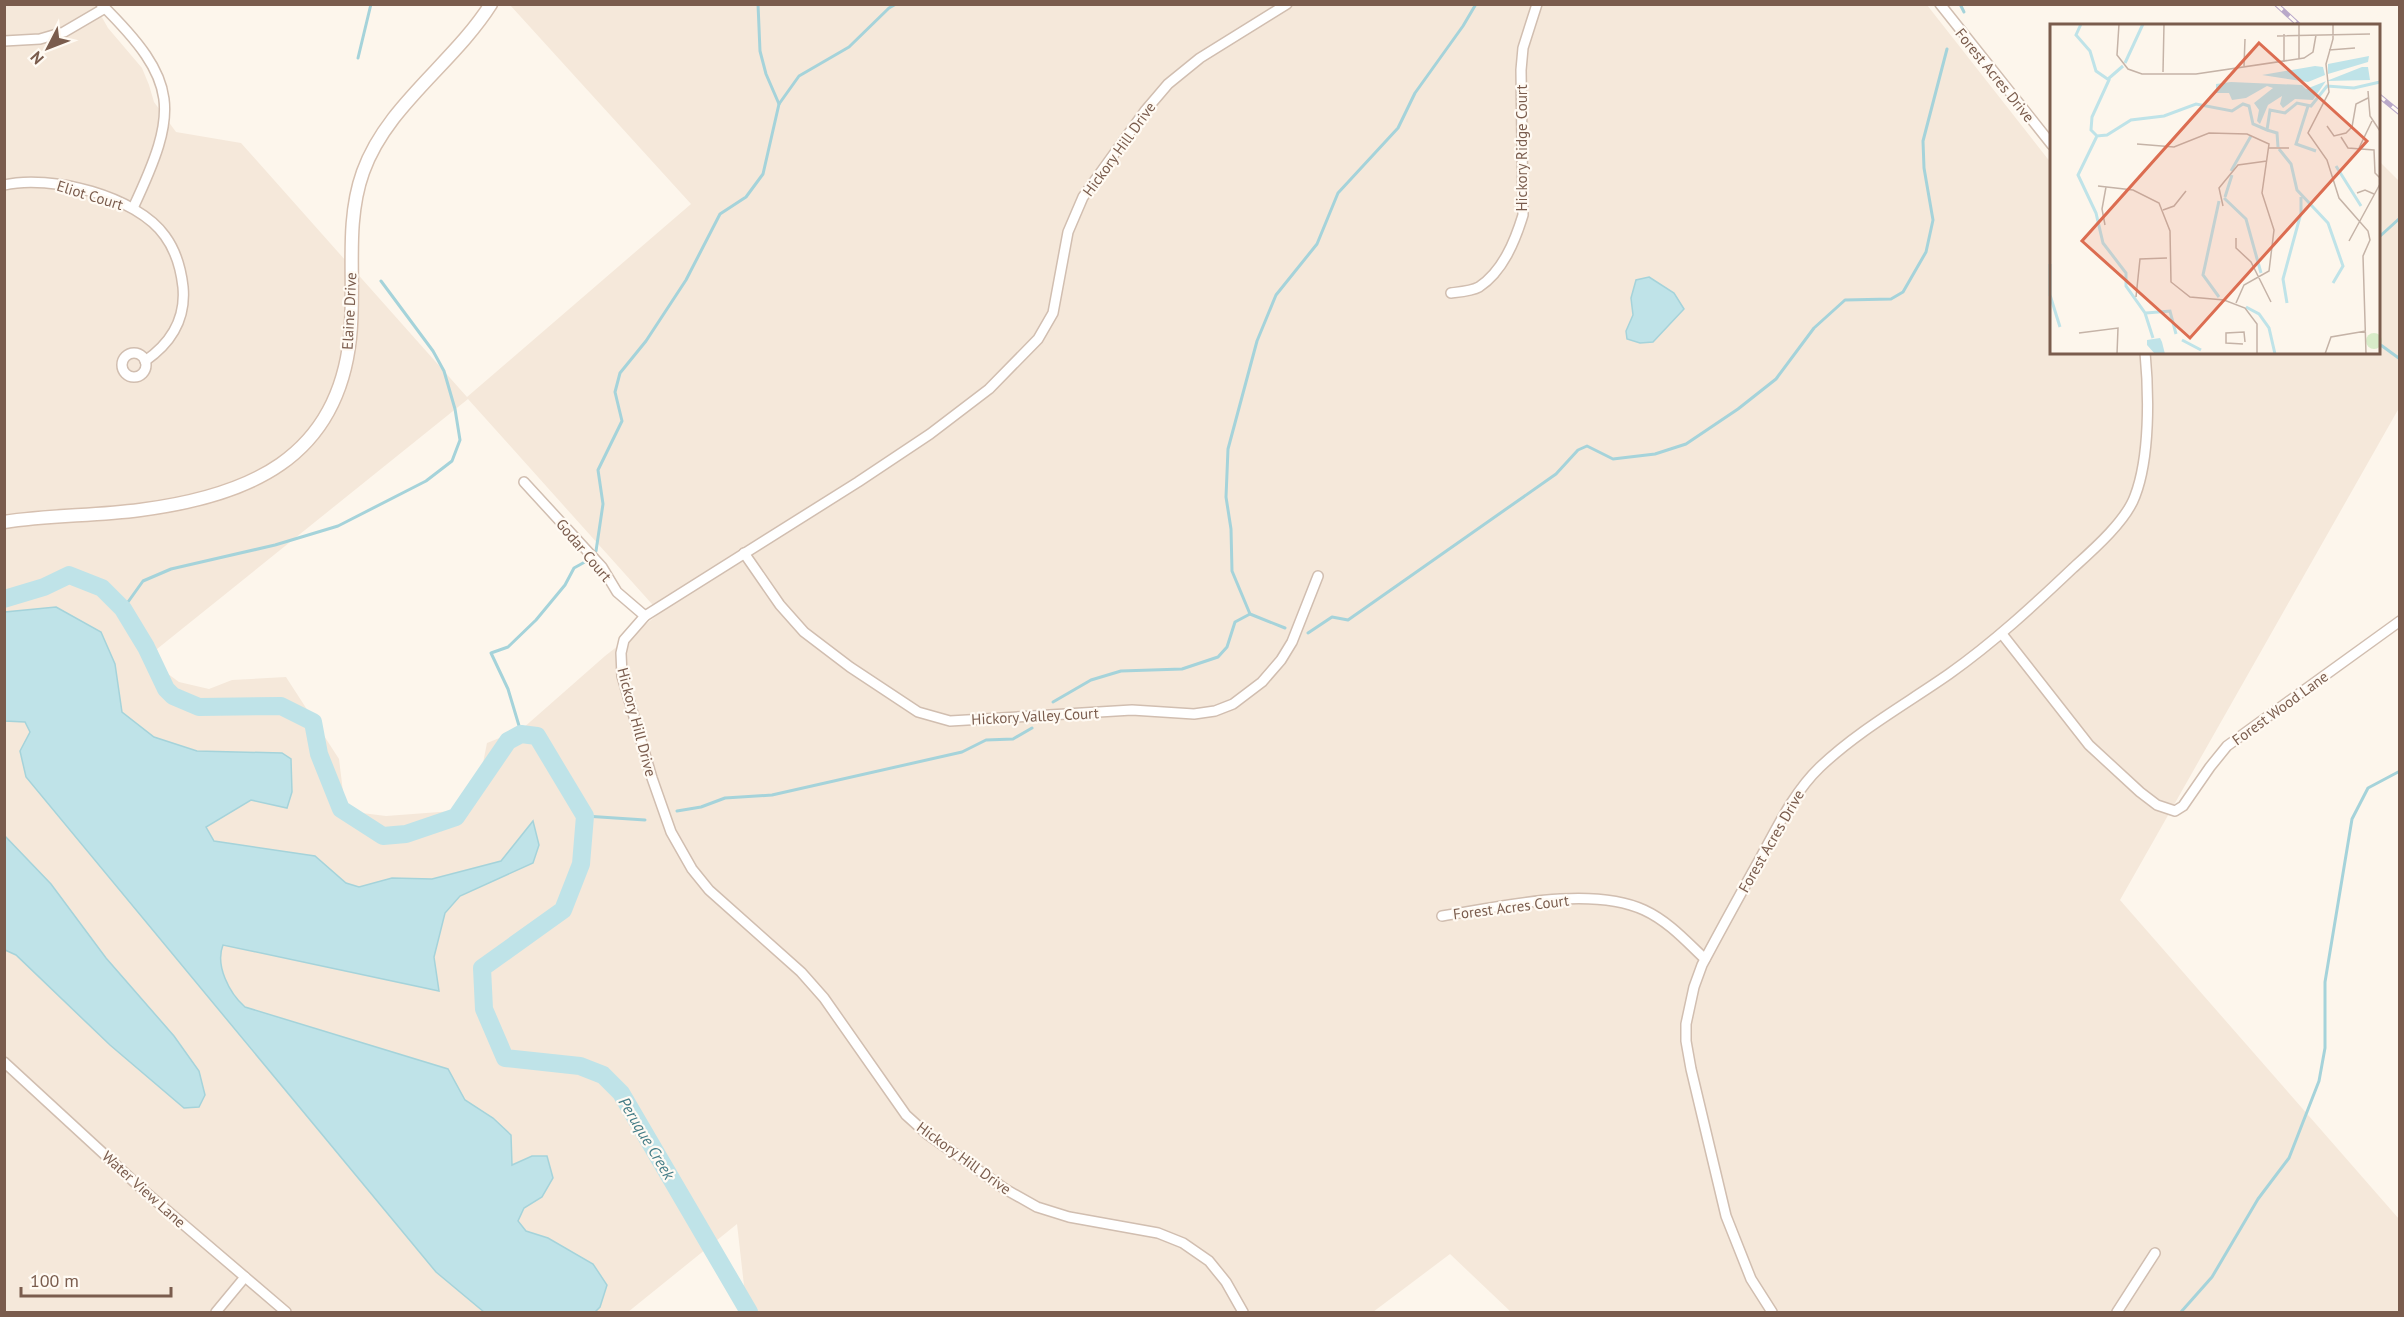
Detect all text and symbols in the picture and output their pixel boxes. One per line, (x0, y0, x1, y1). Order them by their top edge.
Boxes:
north arrow (18, 18, 78, 78)
street label: Forest Acres Drive (1951, 24, 2039, 126)
inset map (2050, 24, 2380, 354)
text: N (26, 47, 48, 69)
street label: Hickory Ridge Court (1512, 85, 1531, 211)
street label: Hickory Hill Drive (1078, 98, 1160, 200)
street label: Eliot Court (55, 176, 125, 214)
street label: Elaine Drive (337, 272, 361, 350)
street label: Godar Court (552, 515, 616, 585)
street label: Hickory Hill Drive (613, 665, 661, 779)
street label: Forest Wood Lane (2228, 667, 2332, 749)
street label: Hickory Valley Court (971, 703, 1099, 729)
street label: Forest Acres Drive (1734, 786, 1808, 896)
street label: Forest Acres Court (1452, 890, 1570, 924)
water label: Peruque Creek (615, 1093, 680, 1184)
street label: Hickory Hill Drive (913, 1117, 1015, 1199)
street label: Water View Lane (98, 1147, 190, 1231)
scale bar (21, 1260, 171, 1298)
text: 100 m (30, 1269, 79, 1292)

